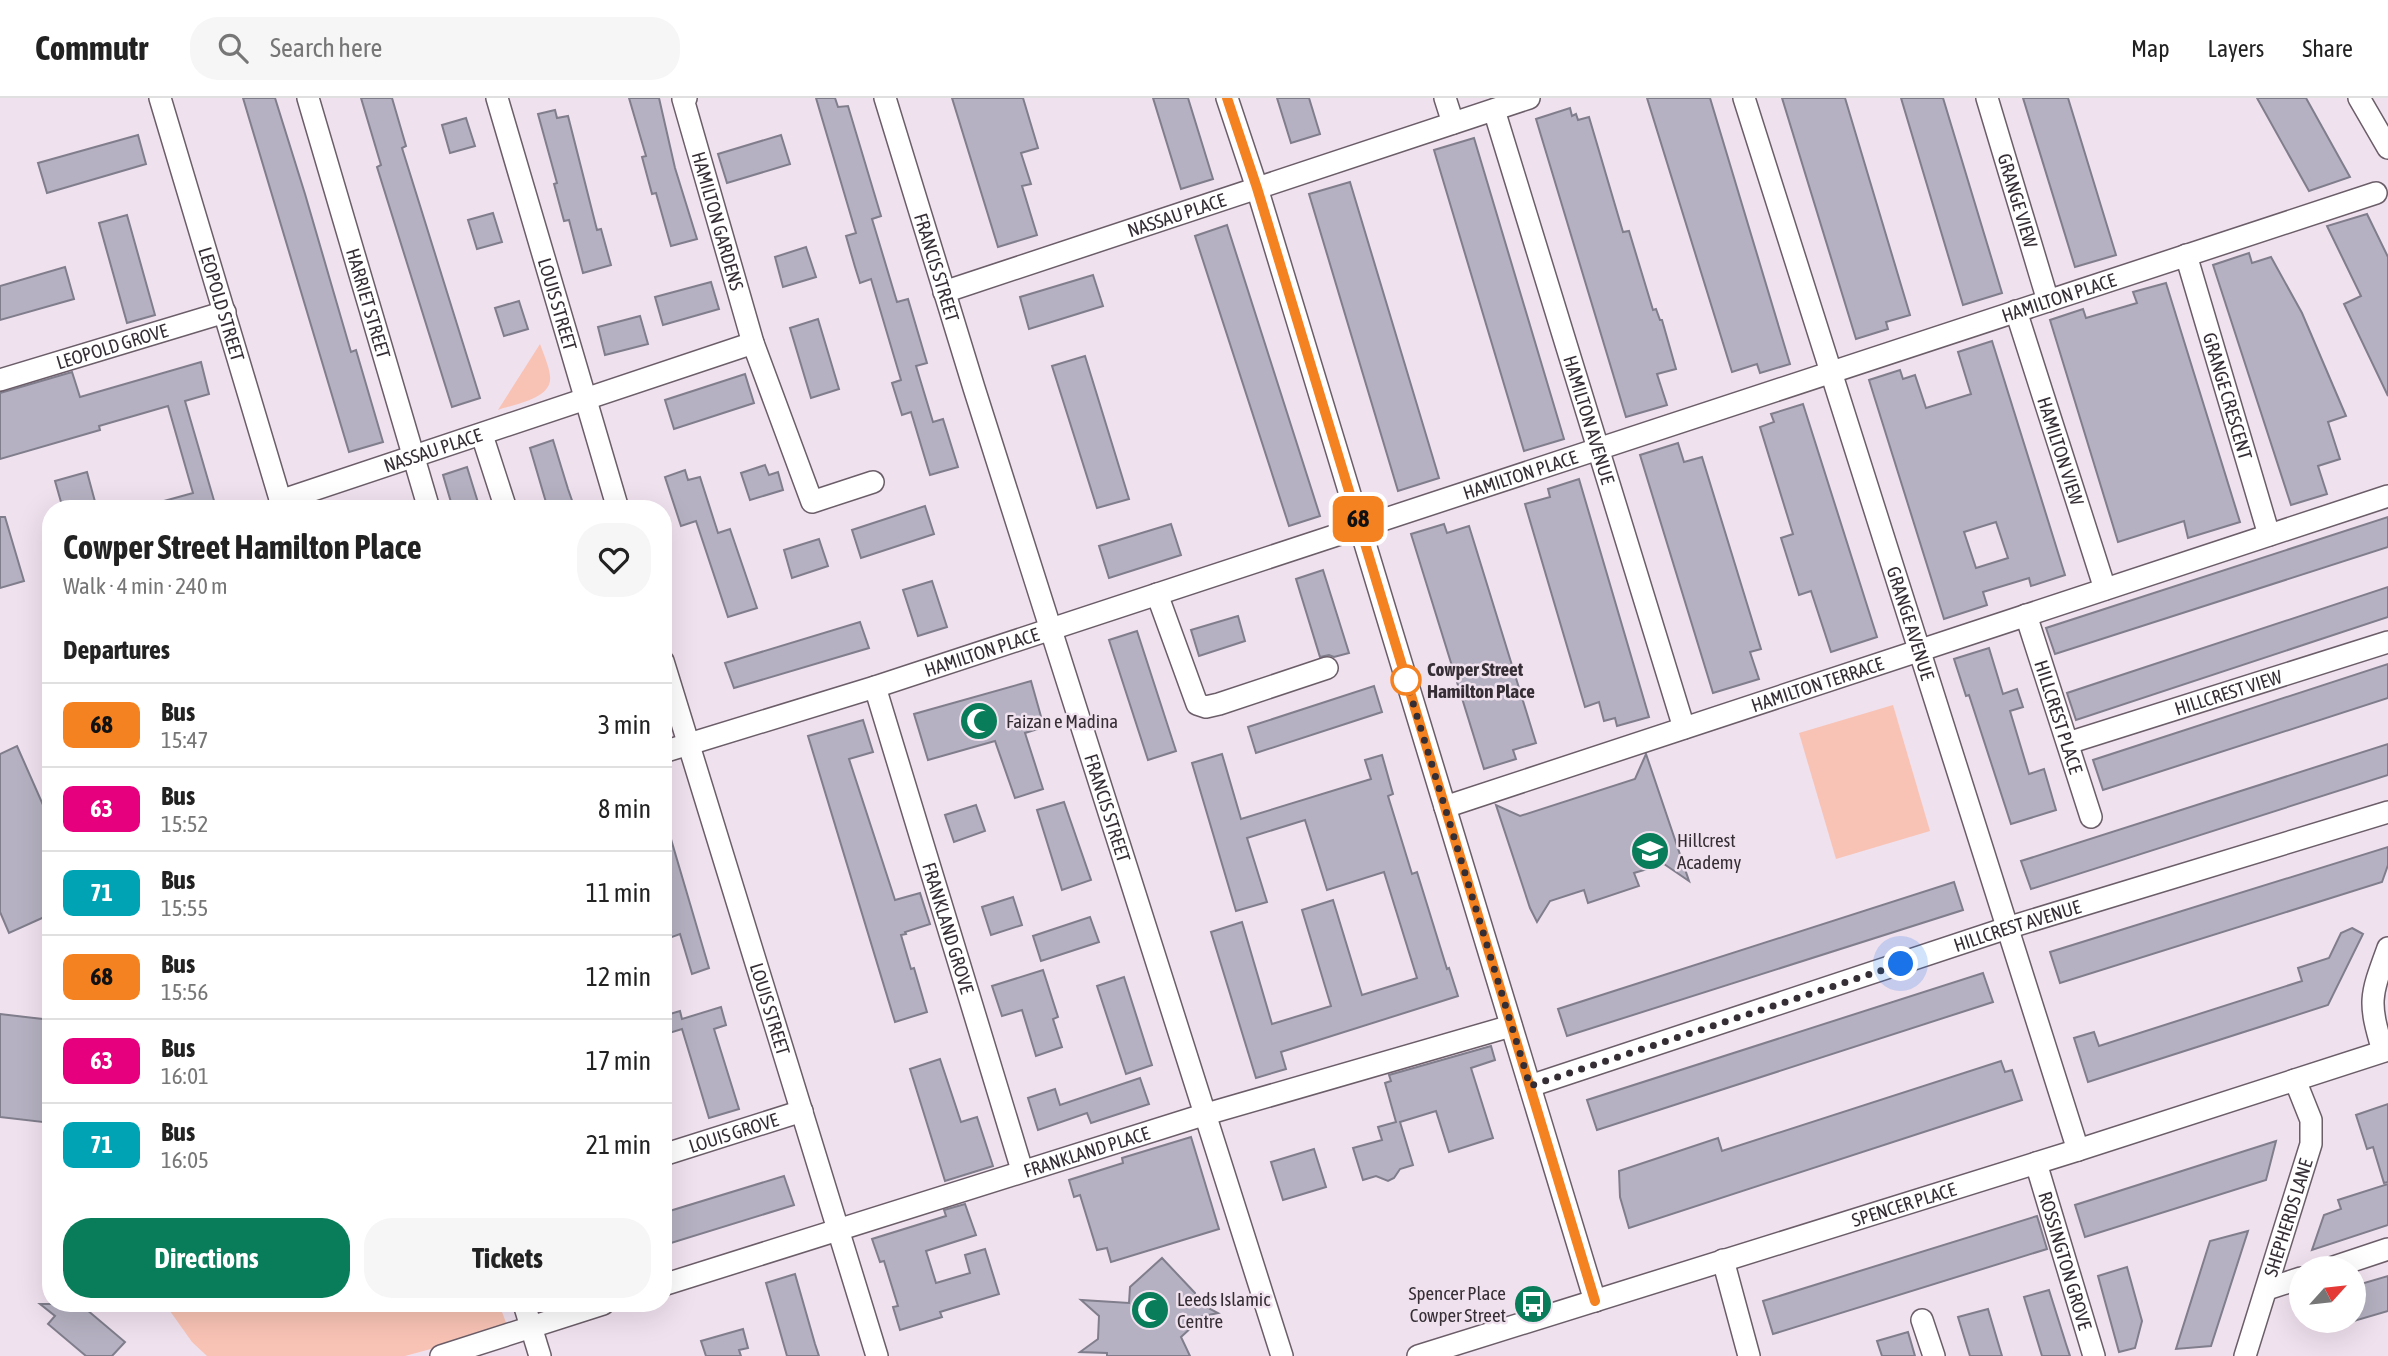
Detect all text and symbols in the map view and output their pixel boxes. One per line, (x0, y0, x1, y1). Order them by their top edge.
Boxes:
search box (190, 17, 680, 80)
text: Commutr (35, 29, 148, 67)
icon: search (214, 29, 252, 67)
text: Search here (270, 33, 382, 63)
text: Map (2131, 35, 2170, 62)
text: Layers (2208, 35, 2264, 62)
text: Share (2302, 35, 2353, 62)
street label: HAMILTON GARDENS (688, 149, 748, 293)
street label: GRANGE VIEW (1993, 151, 2042, 250)
street label: NASSAU PLACE (1125, 188, 1229, 241)
street label: FRANCIS STREET (910, 210, 964, 325)
street label: LEOPOLD STREET (194, 244, 249, 364)
street label: HARRIET STREET (342, 246, 395, 362)
street label: LOUIS STREET (534, 255, 582, 354)
street label: HAMILTON PLACE (1999, 268, 2119, 326)
street label: LEOPOLD GROVE (54, 319, 170, 373)
street label: GRANGE CRESCENT (2199, 330, 2257, 463)
street label: HAMILTON AVENUE (1559, 353, 1619, 487)
street label: HAMILTON VIEW (2033, 394, 2089, 508)
street label: NASSAU PLACE (381, 423, 485, 477)
street label: HAMILTON PLACE (1460, 446, 1580, 504)
line badge: 68 (1326, 496, 1390, 542)
text: 68 (1347, 505, 1369, 532)
button: heart (577, 523, 651, 597)
text: Cowper Street Hamilton Place (63, 528, 422, 566)
street label: GRANGE AVENUE (1882, 564, 1939, 683)
text: Walk · 4 min · 240 m (63, 573, 227, 599)
street label: HAMILTON PLACE (922, 623, 1042, 681)
text: Departures (63, 635, 170, 665)
street label: HAMILTON TERRACE (1748, 652, 1886, 716)
street label: HILLCREST PLACE (2030, 657, 2087, 776)
place label: Cowper Street Hamilton Place (1427, 658, 1535, 702)
marker: Cowper Street Hamilton Place (1391, 665, 1421, 695)
street label: HILLCREST VIEW (2172, 665, 2285, 720)
text: Bus (161, 697, 195, 727)
mosque icon: Faizan e Madina (958, 700, 1000, 742)
text: 3 min (598, 710, 651, 740)
place label: Faizan e Madina (1006, 710, 1118, 732)
text: 68 (90, 711, 113, 738)
text: 15:47 (161, 727, 208, 753)
street label: FRANCIS STREET (1080, 751, 1135, 865)
text: Bus (161, 781, 195, 811)
text: 8 min (598, 794, 651, 824)
text: 63 (90, 795, 113, 822)
text: 15:52 (161, 811, 208, 837)
place label: Hillcrest Academy (1677, 829, 1741, 873)
school or university icon: Hillcrest Academy (1629, 830, 1671, 872)
street label: FRANKLAND GROVE (918, 860, 979, 996)
text: Bus (161, 865, 195, 895)
text: 11 min (586, 878, 651, 908)
text: 71 (90, 879, 113, 906)
text: 15:55 (161, 895, 208, 921)
street label: HILLCREST AVENUE (1951, 895, 2084, 956)
your location (1883, 946, 1918, 981)
text: Bus (161, 949, 195, 979)
street label: LOUIS STREET (746, 960, 795, 1058)
text: 12 min (586, 962, 651, 992)
text: 68 (90, 963, 113, 990)
text: 15:56 (161, 979, 208, 1005)
text: Bus (161, 1033, 195, 1063)
text: 17 min (586, 1046, 651, 1076)
text: 63 (90, 1047, 113, 1074)
text: 16:01 (161, 1063, 209, 1089)
street label: LOUIS GROVE (686, 1108, 781, 1157)
text: Bus (161, 1117, 195, 1147)
street label: FRANKLAND PLACE (1021, 1122, 1152, 1182)
text: 21 min (586, 1130, 651, 1160)
text: 71 (90, 1131, 113, 1158)
text: 16:05 (161, 1147, 209, 1173)
street label: SHEPHERDS LANE (2259, 1156, 2317, 1279)
street label: SPENCER PLACE (1849, 1178, 1959, 1231)
street label: ROSSINGTON GROVE (2034, 1189, 2096, 1332)
button: Directions (63, 1218, 350, 1298)
button: Tickets (364, 1218, 651, 1298)
north arrow (2289, 1256, 2366, 1334)
map controls (2289, 1256, 2366, 1333)
place label: Spencer Place Cowper Street (1408, 1282, 1506, 1326)
bus stop icon: Spencer Place Cowper Street (1512, 1283, 1554, 1325)
place label: Leeds Islamic Centre (1177, 1288, 1271, 1332)
mosque icon: Leeds Islamic Centre (1129, 1289, 1171, 1331)

